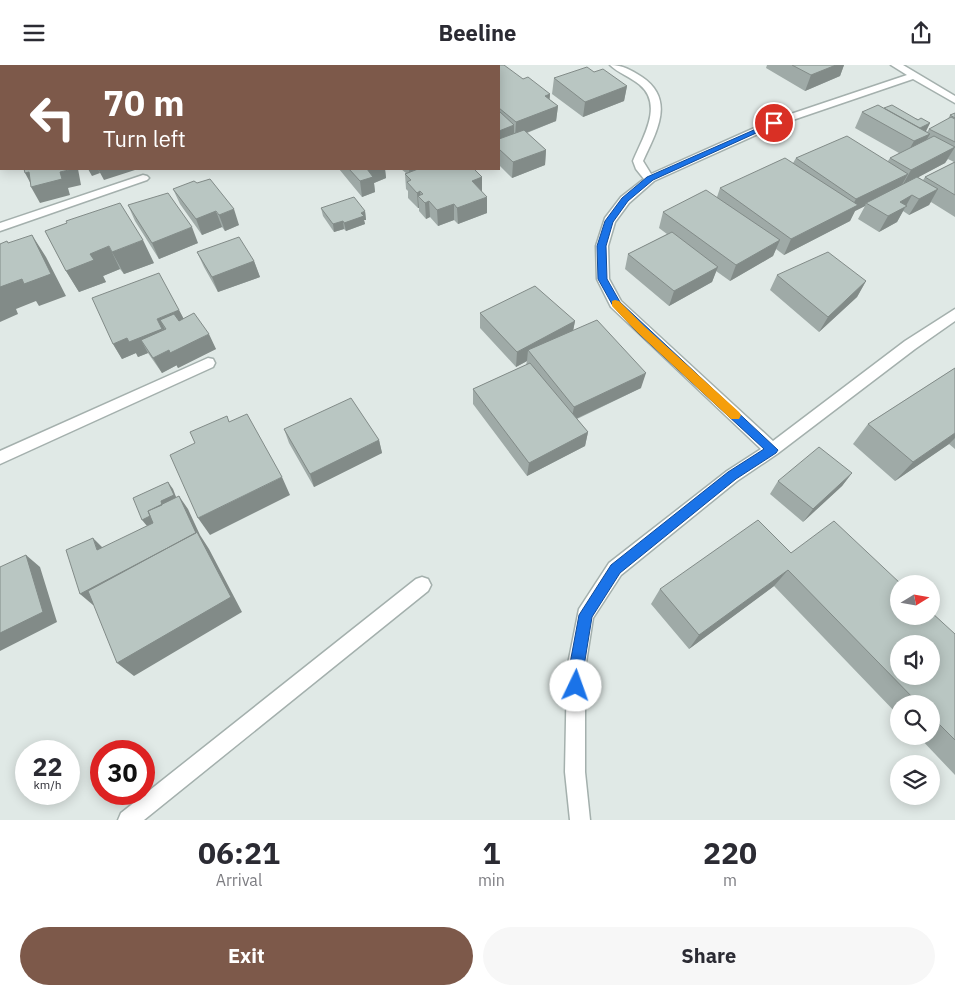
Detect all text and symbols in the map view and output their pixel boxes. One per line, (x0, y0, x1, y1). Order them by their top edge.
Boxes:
text: Beeline (439, 18, 516, 47)
icon: menu (20, 19, 48, 47)
icon: share (907, 19, 935, 47)
text: 70 m (103, 80, 185, 126)
icon: left (20, 85, 85, 150)
pin (753, 102, 795, 144)
icon: arrive (760, 109, 788, 137)
text: Turn left (103, 124, 186, 153)
north arrow (890, 575, 940, 625)
map controls (890, 575, 940, 805)
button: sound (890, 635, 940, 685)
position arrow (549, 659, 601, 711)
button: search (890, 695, 940, 745)
speed limit sign: 30 (90, 740, 155, 805)
text: 22 (32, 750, 63, 783)
button: layers (890, 755, 940, 805)
text: km/h (33, 777, 62, 792)
text: 06:21 (198, 833, 280, 872)
text: 1 (482, 833, 500, 872)
text: 220 (703, 833, 757, 872)
text: Arrival (216, 870, 262, 890)
text: min (478, 870, 505, 890)
text: m (723, 870, 737, 890)
button: Exit (20, 927, 473, 985)
button: Share (483, 927, 935, 985)

